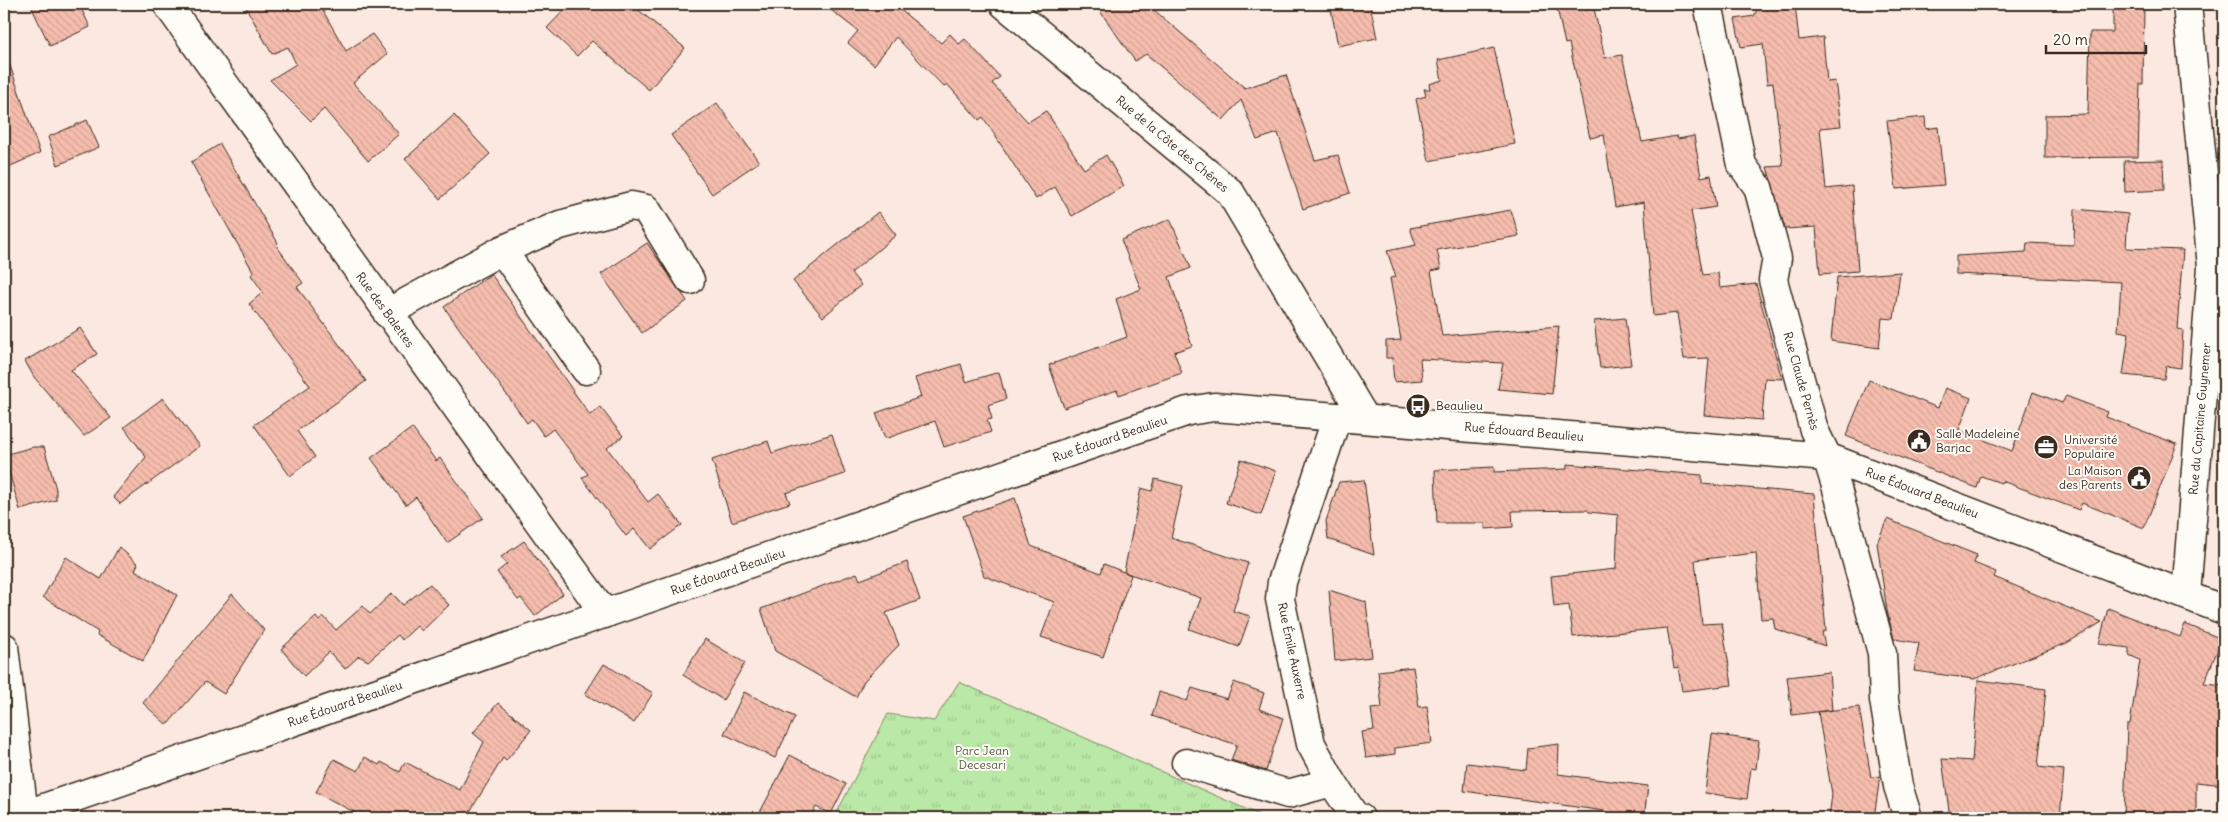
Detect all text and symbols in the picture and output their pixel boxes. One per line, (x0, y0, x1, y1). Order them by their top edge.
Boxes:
scale bar (2046, 22, 2146, 54)
text: 20 m (2053, 30, 2088, 49)
street label: Rue de la Côte des Chênes (1113, 92, 1232, 195)
street label: Rue des Balettes (353, 269, 418, 350)
street label: Rue Claude Pernès (1780, 330, 1823, 432)
street label: Rue du Capitaine Guynemer (2185, 342, 2214, 496)
bus stop icon: Beaulieu (1405, 393, 1431, 419)
place label: Beaulieu (1436, 398, 1483, 413)
street label: Rue Édouard Beaulieu (1051, 412, 1169, 465)
street label: Rue Édouard Beaulieu (1464, 419, 1584, 444)
place label: Salle Madeleine Barjac (1936, 426, 2019, 455)
public building icon: Salle Madeleine Barjac (1906, 428, 1932, 454)
place label: Université Populaire (2064, 432, 2117, 461)
office icon: Université Populaire (2033, 434, 2059, 460)
place label: La Maison des Parents (2059, 463, 2122, 492)
street label: Rue Édouard Beaulieu (1863, 464, 1981, 521)
public building icon: La Maison des Parents (2126, 465, 2152, 491)
street label: Rue Édouard Beaulieu (669, 545, 787, 598)
street label: Rue Émile Auxerre (1275, 601, 1310, 701)
street label: Rue Édouard Beaulieu (286, 677, 404, 730)
park label: Parc Jean Decesari (955, 743, 1009, 772)

